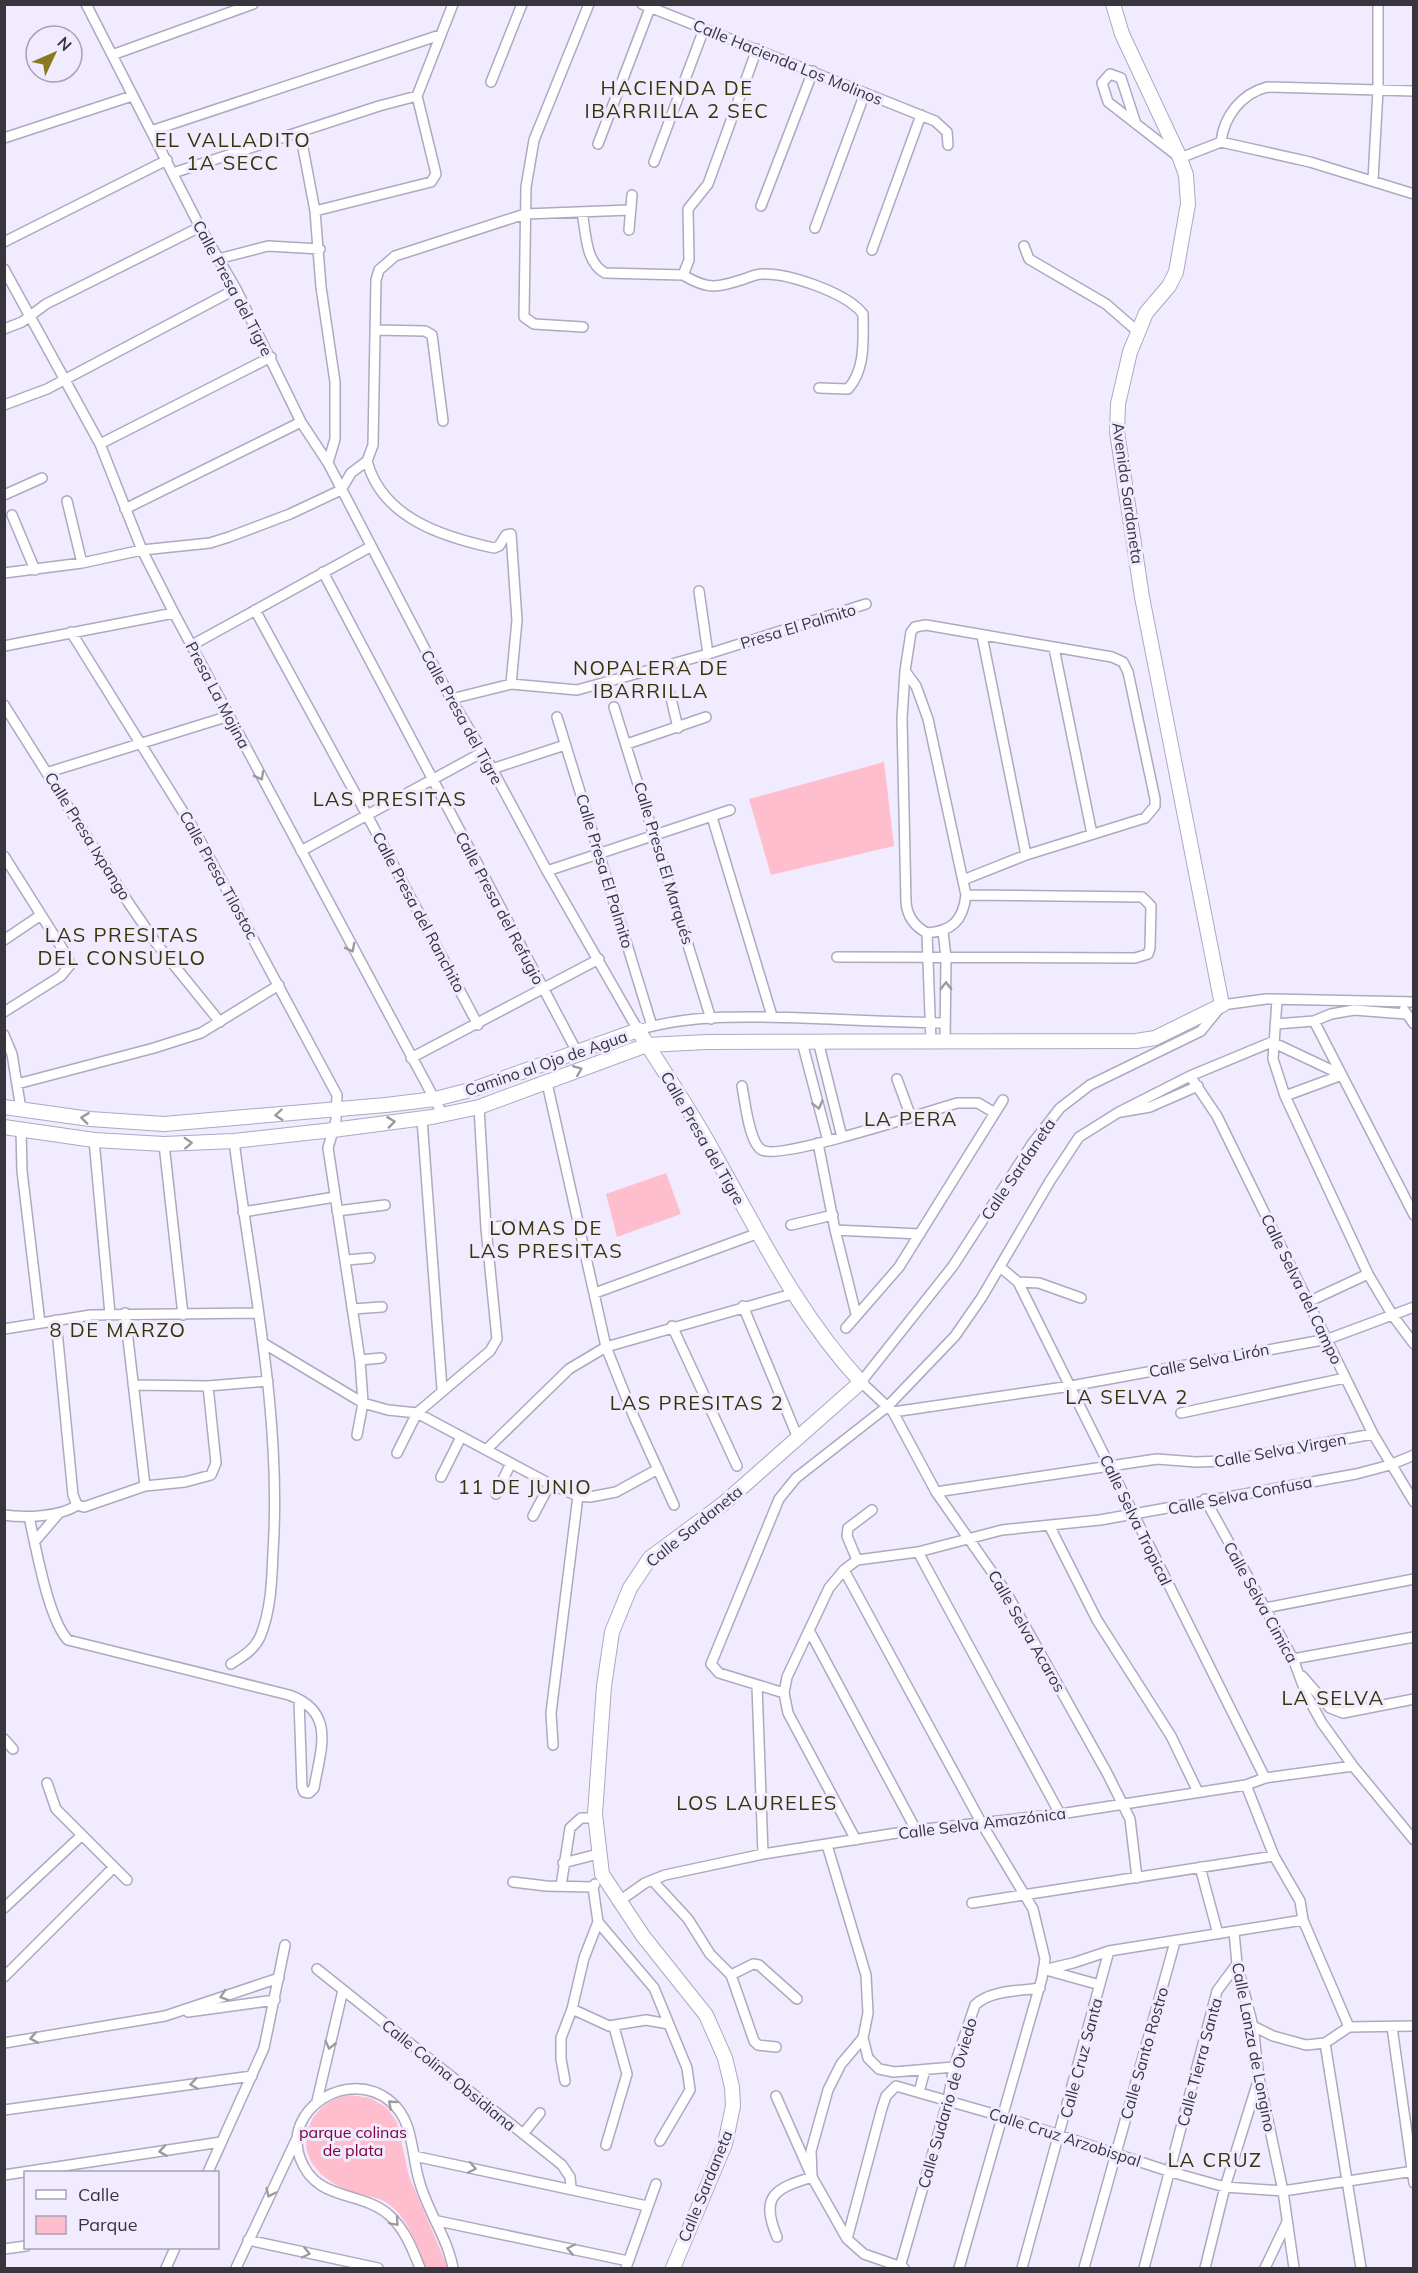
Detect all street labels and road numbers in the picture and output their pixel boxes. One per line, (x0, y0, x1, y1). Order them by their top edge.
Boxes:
street label: Calle Hacienda Los Molinos (690, 15, 886, 109)
street label: Calle Presa del Tigre (189, 217, 277, 359)
street label: Avenida Sardaneta (1108, 421, 1148, 565)
street label: Presa El Palmito (738, 599, 858, 653)
street label: Presa La Mojina (181, 638, 255, 752)
street label: Calle Presa del Tigre (417, 646, 507, 788)
street label: Calle Presa Ixpango (41, 768, 135, 904)
street label: Calle Presa El Marqués (630, 779, 698, 947)
street label: Calle Presa El Palmito (572, 791, 638, 951)
street label: Calle Presa Tilostoc (175, 807, 263, 943)
street label: Calle Presa del Ranchito (368, 828, 470, 996)
street label: Calle Presa del Refugio (451, 828, 549, 988)
street label: Camino al Ojo de Agua (462, 1026, 630, 1100)
street label: Calle Presa del Tigre (657, 1068, 749, 1208)
street label: Calle Sardaneta (977, 1114, 1059, 1224)
street label: Calle Selva del Campo (1257, 1211, 1347, 1367)
street label: Calle Selva Lirón (1147, 1339, 1271, 1381)
street label: Calle Selva Virgen (1212, 1429, 1348, 1471)
street label: Calle Selva Tropical (1096, 1451, 1176, 1589)
street label: Calle Selva Confusa (1166, 1471, 1314, 1519)
street label: Calle Sardaneta (642, 1481, 746, 1571)
street label: Calle Selva Cimica (1219, 1538, 1303, 1666)
street label: Calle Selva Acaros (984, 1567, 1070, 1695)
street label: Calle Selva Amazónica (897, 1803, 1067, 1843)
street label: Calle Lanza de Longino (1228, 1961, 1280, 2133)
street label: Calle Santo Rostro (1116, 1984, 1172, 2122)
street label: Calle Tierra Santa (1172, 1995, 1226, 2129)
street label: Calle Cruz Santa (1055, 1996, 1107, 2120)
street label: Calle Colina Obsidiana (378, 2015, 520, 2135)
street label: Calle Sudario de Oviedo (913, 2015, 981, 2191)
street label: Calle Cruz Arzobispal (987, 2103, 1143, 2171)
street label: Calle Sardaneta (674, 2127, 736, 2245)

